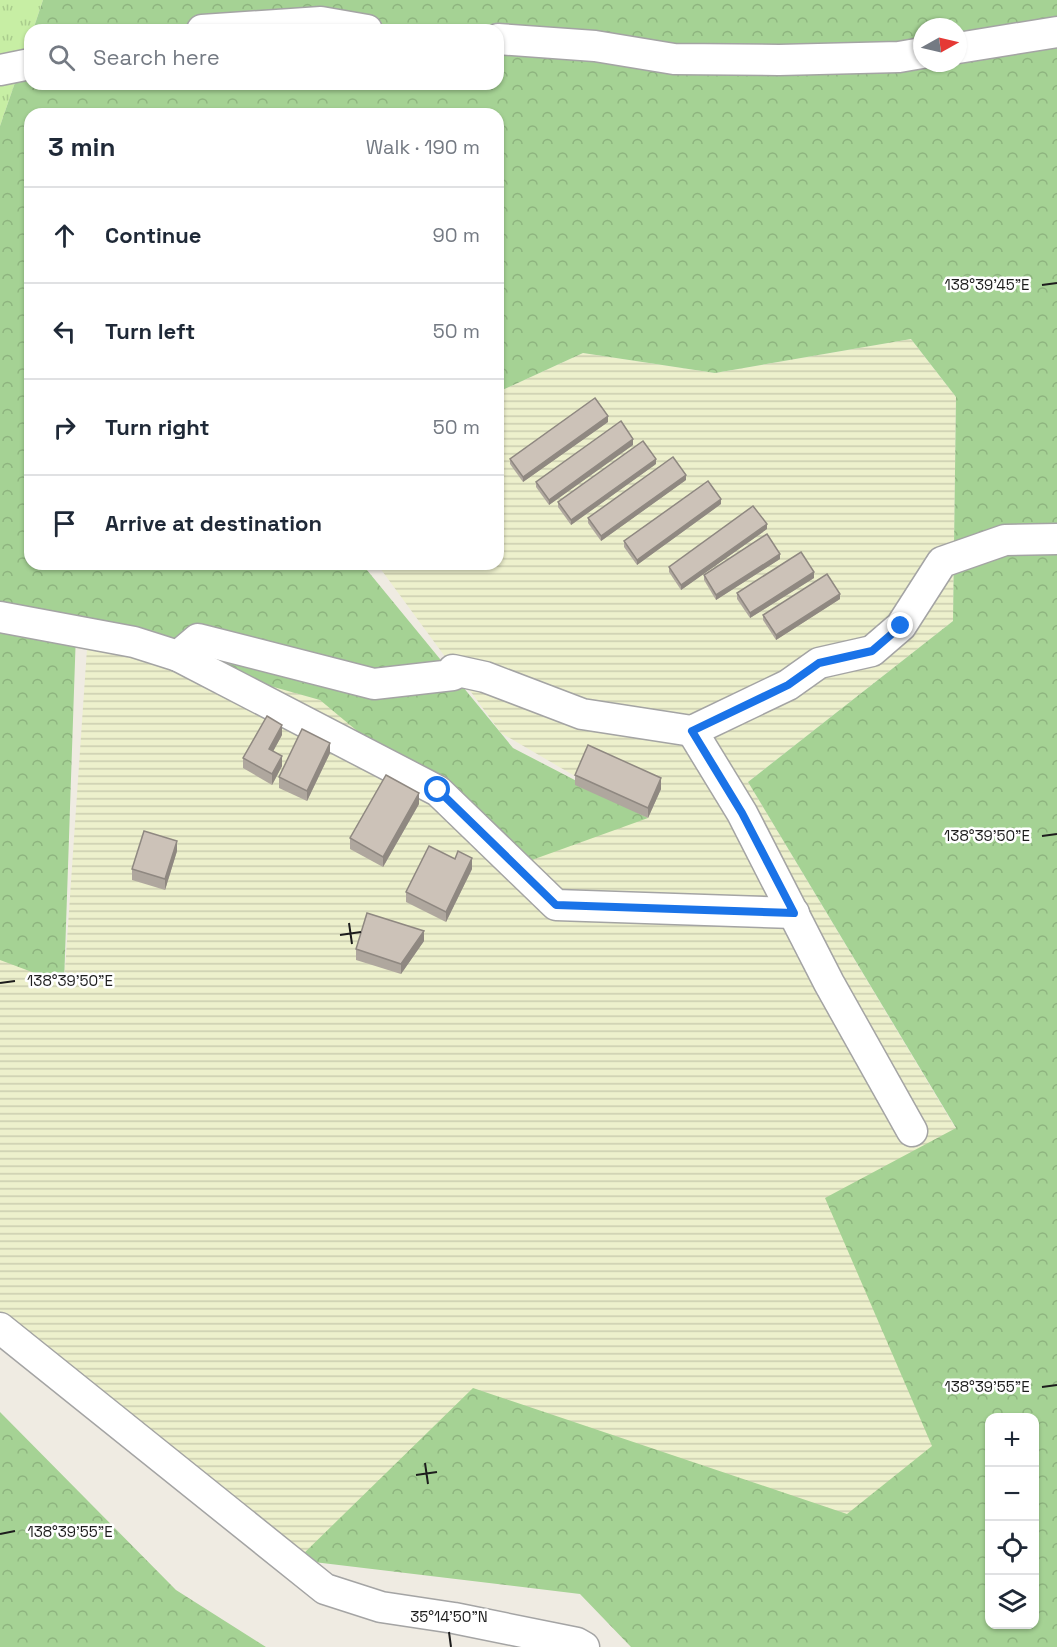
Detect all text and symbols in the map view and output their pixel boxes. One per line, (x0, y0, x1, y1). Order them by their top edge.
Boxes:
north arrow (913, 18, 967, 72)
search box (24, 24, 504, 90)
icon: search (45, 41, 78, 74)
text: Search here (93, 43, 220, 71)
text: 3 min (48, 130, 116, 164)
text: Walk · 190 m (366, 134, 480, 160)
icon: ahead (48, 219, 81, 252)
text: Continue (105, 221, 201, 249)
text: 90 m (433, 222, 480, 248)
text: 138°39'45"E (945, 275, 1029, 294)
icon: left (48, 315, 81, 348)
text: Turn left (105, 317, 195, 345)
text: 50 m (433, 318, 480, 344)
icon: right (48, 411, 81, 444)
text: Turn right (105, 413, 210, 441)
text: 50 m (433, 414, 480, 440)
icon: arrive (48, 507, 81, 540)
text: Arrive at destination (105, 509, 322, 537)
route end (887, 612, 913, 638)
route start (424, 776, 450, 802)
text: 138°39'50"E (944, 826, 1030, 845)
text: 138°39'50"E (27, 971, 113, 990)
text: 138°39'55"E (944, 1377, 1030, 1396)
map controls (985, 1413, 1039, 1629)
button: + (985, 1413, 1039, 1467)
button: − (985, 1467, 1039, 1521)
button: locate (985, 1521, 1039, 1575)
text: 138°39'55"E (27, 1522, 113, 1541)
button: layers (985, 1575, 1039, 1629)
text: 35°14'50"N (410, 1607, 488, 1626)

